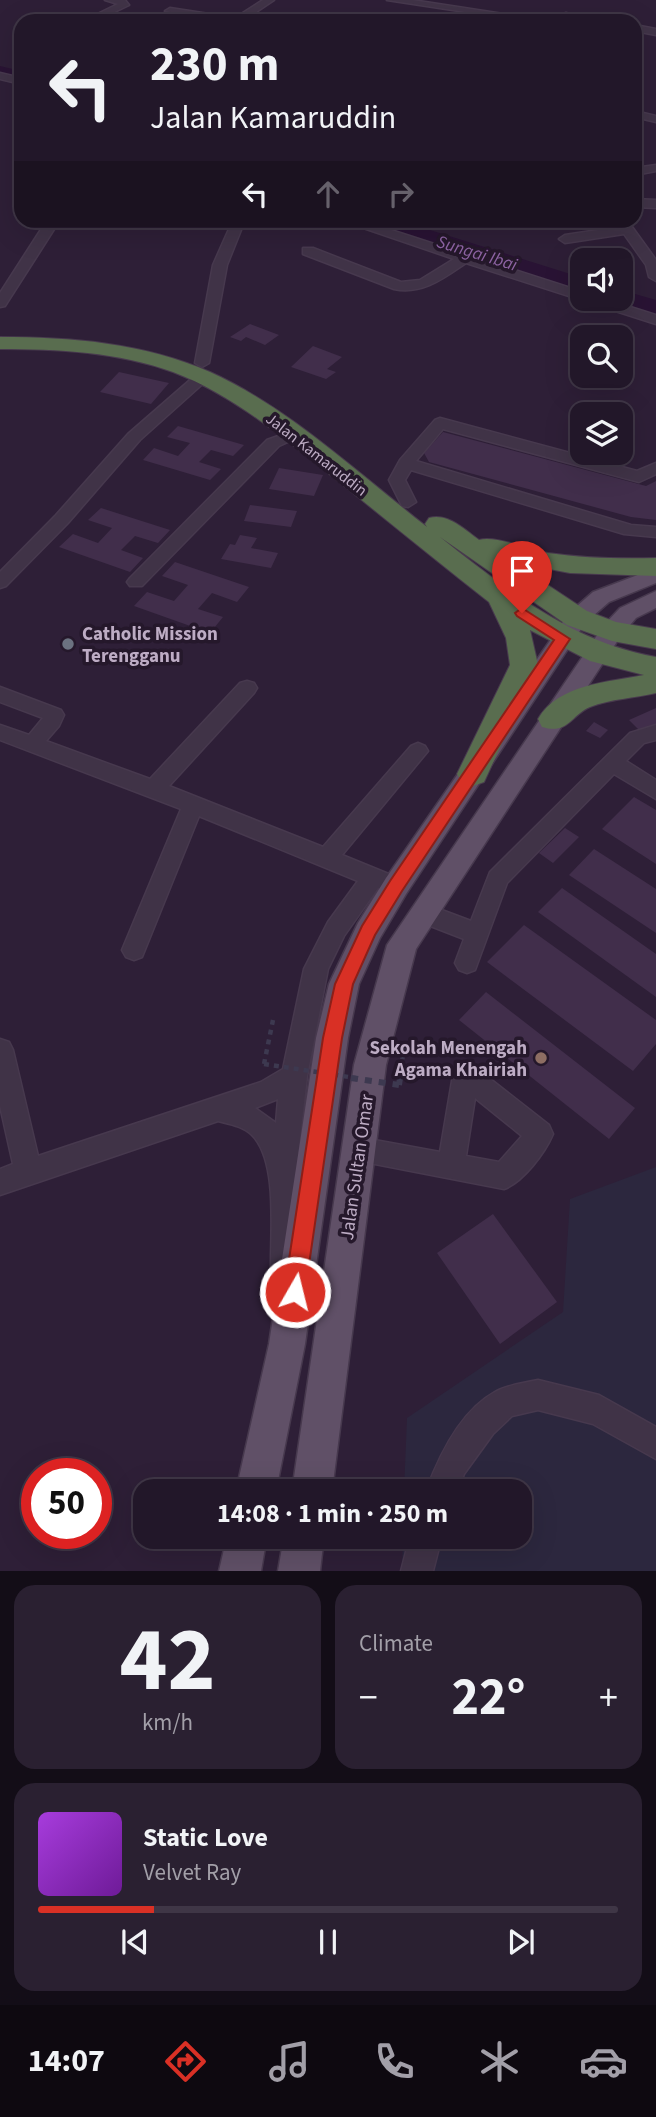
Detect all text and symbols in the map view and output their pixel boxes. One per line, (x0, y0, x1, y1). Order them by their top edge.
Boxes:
text: 230 m (150, 30, 279, 100)
icon: left (35, 42, 126, 133)
text: Jalan Kamaruddin (150, 95, 396, 141)
icon: left (236, 175, 274, 213)
icon: ahead (309, 175, 347, 213)
icon: right (382, 175, 420, 213)
water label: Sungai Ibai (433, 229, 521, 278)
map controls (570, 248, 633, 465)
button: sound (570, 248, 633, 311)
button: search (570, 325, 633, 388)
button: layers (570, 402, 633, 465)
street label: Jalan Kamaruddin (261, 408, 372, 501)
pin (492, 541, 552, 613)
icon: arrive (503, 552, 541, 590)
place label: Catholic Mission Terengganu (82, 621, 218, 670)
marker: Catholic Mission Terengganu (60, 636, 76, 652)
place label: Sekolah Menengah Agama Khairiah (370, 1035, 527, 1084)
marker: Sekolah Menengah Agama Khairiah (533, 1050, 549, 1066)
street label: Jalan Sultan Omar (334, 1092, 381, 1242)
position arrow (258, 1255, 332, 1329)
speed limit sign: 50 (21, 1458, 112, 1549)
text: 14:08 · 1 min · 250 m (217, 1495, 448, 1532)
text: 42 (119, 1596, 216, 1725)
text: Climate (359, 1627, 433, 1660)
text: 22° (452, 1661, 525, 1735)
text: − (359, 1671, 378, 1725)
text: + (599, 1671, 618, 1725)
text: km/h (142, 1706, 193, 1739)
text: Static Love (143, 1819, 268, 1856)
text: Velvet Ray (143, 1856, 241, 1889)
icon: previous (116, 1923, 154, 1961)
icon: pause (309, 1923, 347, 1961)
icon: next (502, 1923, 540, 1961)
icon: directions (161, 2037, 210, 2086)
icon: music (265, 2037, 314, 2086)
icon: phone (370, 2037, 419, 2086)
icon: climate (475, 2037, 524, 2086)
icon: car (579, 2037, 628, 2086)
text: 14:07 (28, 2038, 105, 2084)

